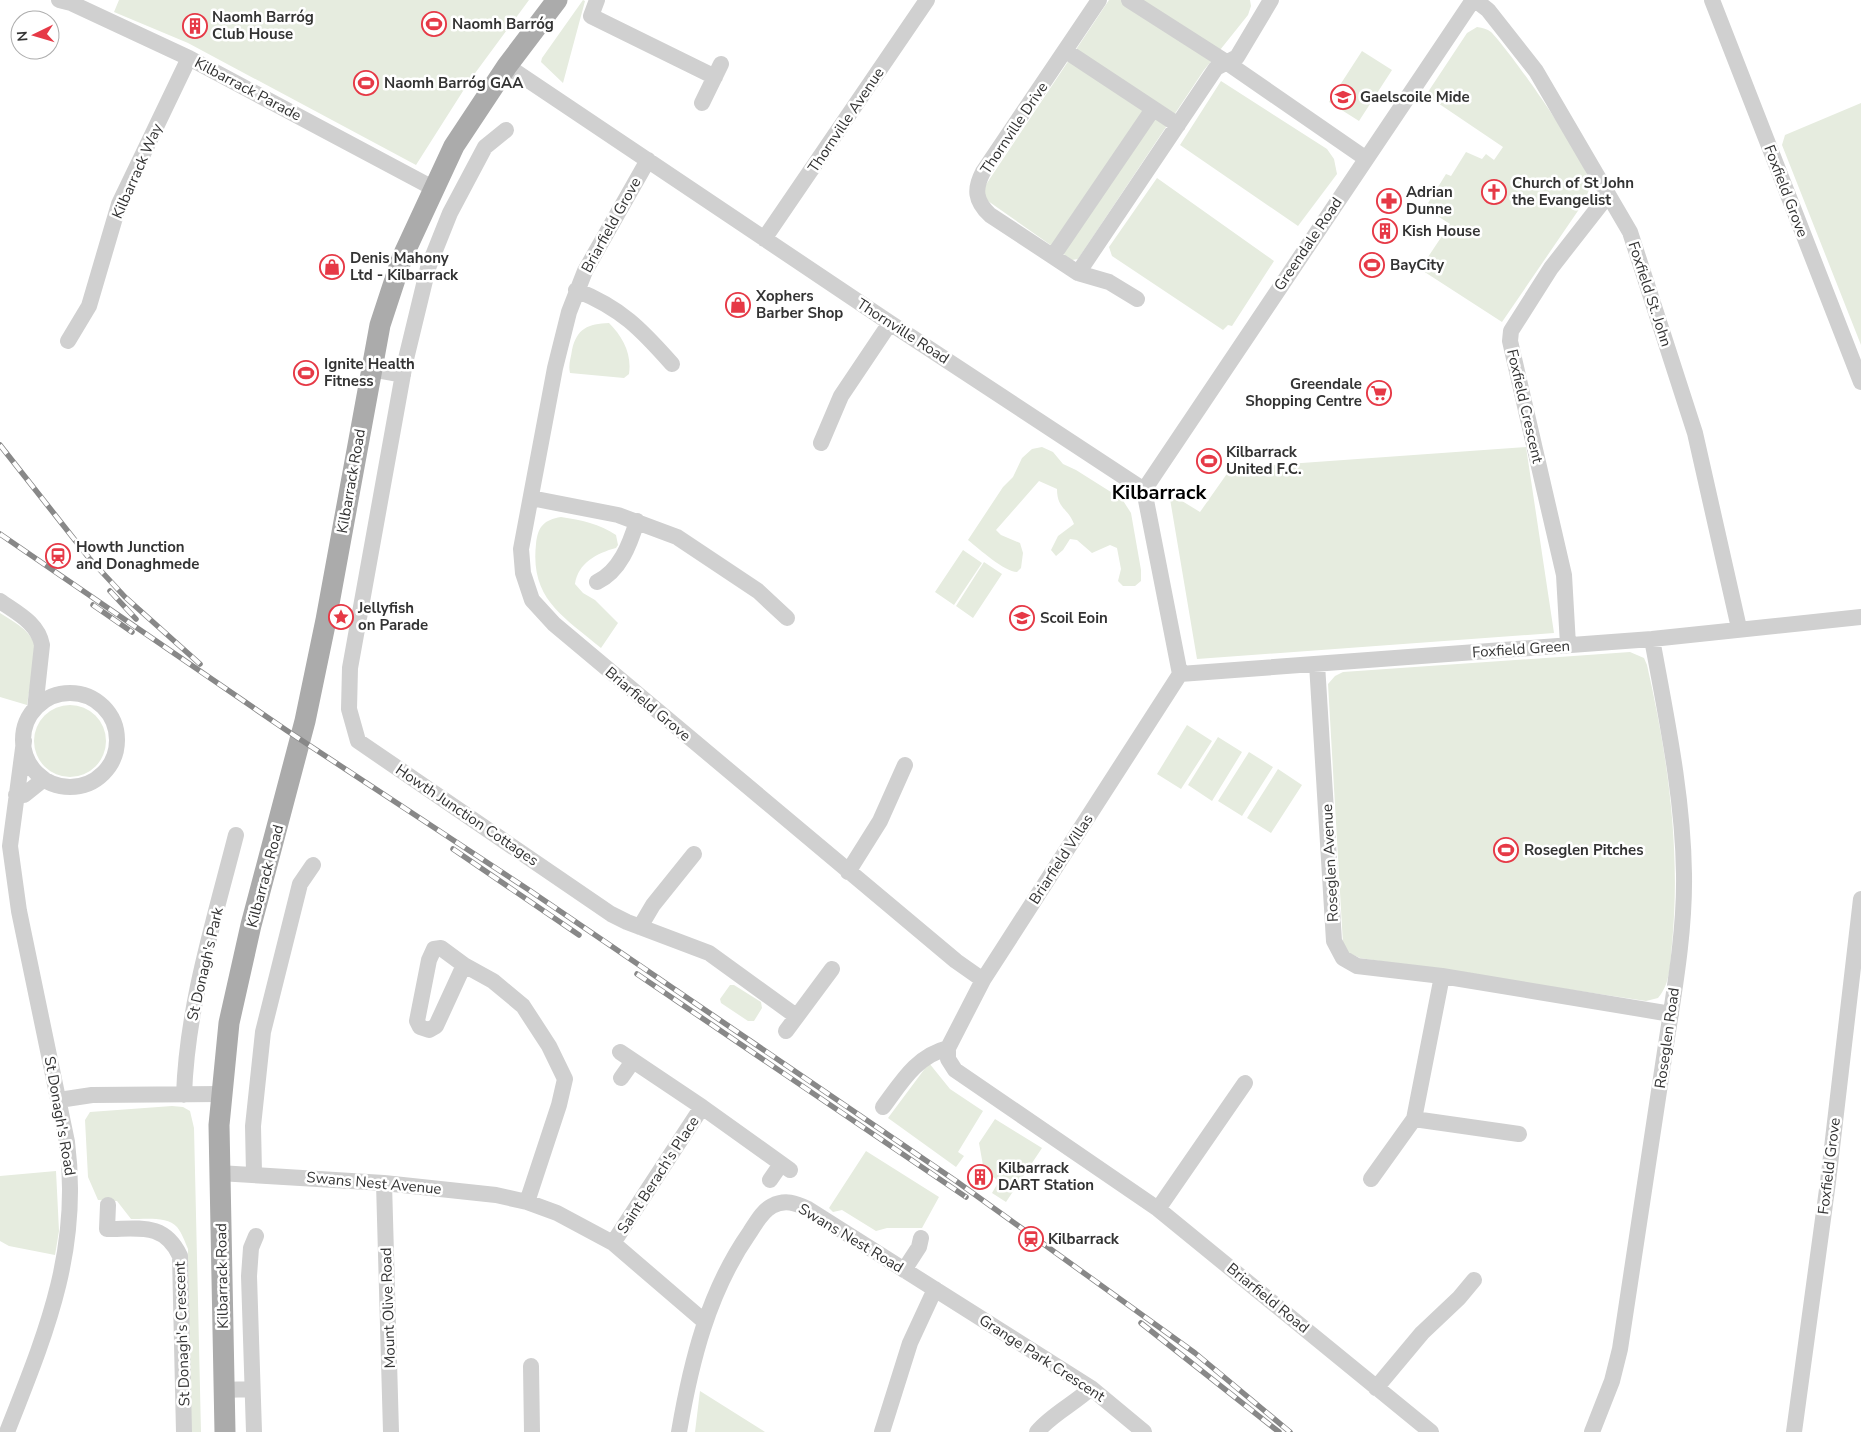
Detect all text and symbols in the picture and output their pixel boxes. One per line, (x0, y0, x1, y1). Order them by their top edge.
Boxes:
place label: Naomh Barróg Club House (212, 7, 314, 44)
north arrow (10, 10, 60, 60)
sports icon: Naomh Barróg (421, 11, 447, 37)
building icon: Naomh Barróg Club House (182, 13, 208, 39)
place label: Naomh Barróg (452, 14, 554, 34)
text: N (13, 30, 32, 42)
street label: Kilbarrack Parade (191, 52, 305, 126)
street label: Thornville Avenue (803, 64, 889, 176)
sports icon: Naomh Barróg GAA (353, 70, 379, 96)
place label: Naomh Barróg GAA (384, 73, 524, 93)
street label: Thornville Drive (976, 78, 1052, 178)
school or university icon: Gaelscoile Mide (1330, 84, 1356, 110)
place label: Gaelscoile Mide (1360, 87, 1470, 107)
street label: Kilbarrack Way (107, 120, 167, 222)
street label: Foxfield Grove (1759, 142, 1813, 240)
place label: Church of St John the Evangelist (1512, 173, 1634, 210)
street label: Briarfield Grove (577, 174, 645, 276)
church icon: Church of St John the Evangelist (1481, 179, 1507, 205)
place label: Adrian Dunne (1406, 182, 1453, 219)
pharmacy icon: Adrian Dunne (1376, 188, 1402, 214)
street label: Greendale Road (1269, 193, 1347, 295)
building icon: Kish House (1372, 218, 1398, 244)
place label: Kish House (1402, 221, 1480, 241)
street label: Foxfield St. John (1624, 239, 1676, 349)
place label: Denis Mahony Ltd - Kilbarrack (350, 248, 459, 285)
sports icon: BayCity (1359, 252, 1385, 278)
shop icon: Denis Mahony Ltd - Kilbarrack (319, 254, 345, 280)
place label: BayCity (1390, 255, 1444, 275)
place label: Xophers Barber Shop (755, 286, 843, 323)
shop icon: Xophers Barber Shop (725, 292, 751, 318)
street label: Thornville Road (853, 294, 953, 368)
street label: Foxfield Crescent (1502, 347, 1548, 466)
place label: Ignite Health Fitness (324, 354, 415, 391)
sports icon: Ignite Health Fitness (293, 360, 319, 386)
place label: Greendale Shopping Centre (1245, 374, 1362, 411)
supermarket icon: Greendale Shopping Centre (1366, 380, 1392, 406)
street label: Kilbarrack Road (332, 427, 370, 535)
place label: Kilbarrack United F.C. (1226, 442, 1302, 479)
sports icon: Kilbarrack United F.C. (1196, 448, 1222, 474)
district label: Kilbarrack (1112, 479, 1207, 506)
place label: Howth Junction and Donaghmede (76, 537, 199, 574)
station icon: Howth Junction and Donaghmede (45, 543, 71, 569)
place label: Jellyfish on Parade (357, 598, 428, 635)
place icon: Jellyfish on Parade (328, 604, 354, 630)
school or university icon: Scoil Eoin (1009, 605, 1035, 631)
place label: Scoil Eoin (1040, 608, 1108, 628)
street label: Foxfield Green (1471, 636, 1571, 662)
street label: Briarfield Grove (601, 662, 695, 746)
street label: Howth Junction Cottages (392, 760, 542, 870)
street label: Roseglen Avenue (1317, 804, 1343, 922)
street label: Briarfield Villas (1024, 810, 1098, 908)
street label: Kilbarrack Road (242, 822, 288, 930)
sports icon: Roseglen Pitches (1493, 837, 1519, 863)
place label: Roseglen Pitches (1524, 840, 1644, 860)
street label: St Donagh's Park (182, 905, 228, 1023)
street label: Roseglen Road (1650, 986, 1684, 1090)
street label: St Donagh's Road (40, 1055, 80, 1177)
street label: Saint Berach's Place (613, 1112, 703, 1238)
street label: Foxfield Grove (1813, 1116, 1845, 1216)
place label: Kilbarrack DART Station (998, 1158, 1094, 1195)
building icon: Kilbarrack DART Station (967, 1164, 993, 1190)
street label: Swans Nest Avenue (306, 1167, 442, 1199)
street label: Swans Nest Road (795, 1199, 907, 1277)
street label: Kilbarrack Road (211, 1223, 233, 1329)
station icon: Kilbarrack (1018, 1226, 1044, 1252)
place label: Kilbarrack (1048, 1229, 1120, 1249)
street label: Mount Olive Road (376, 1247, 400, 1369)
street label: Briarfield Road (1222, 1258, 1314, 1338)
street label: St Donagh's Crescent (169, 1260, 195, 1407)
street label: Grange Park Crescent (975, 1310, 1109, 1407)

